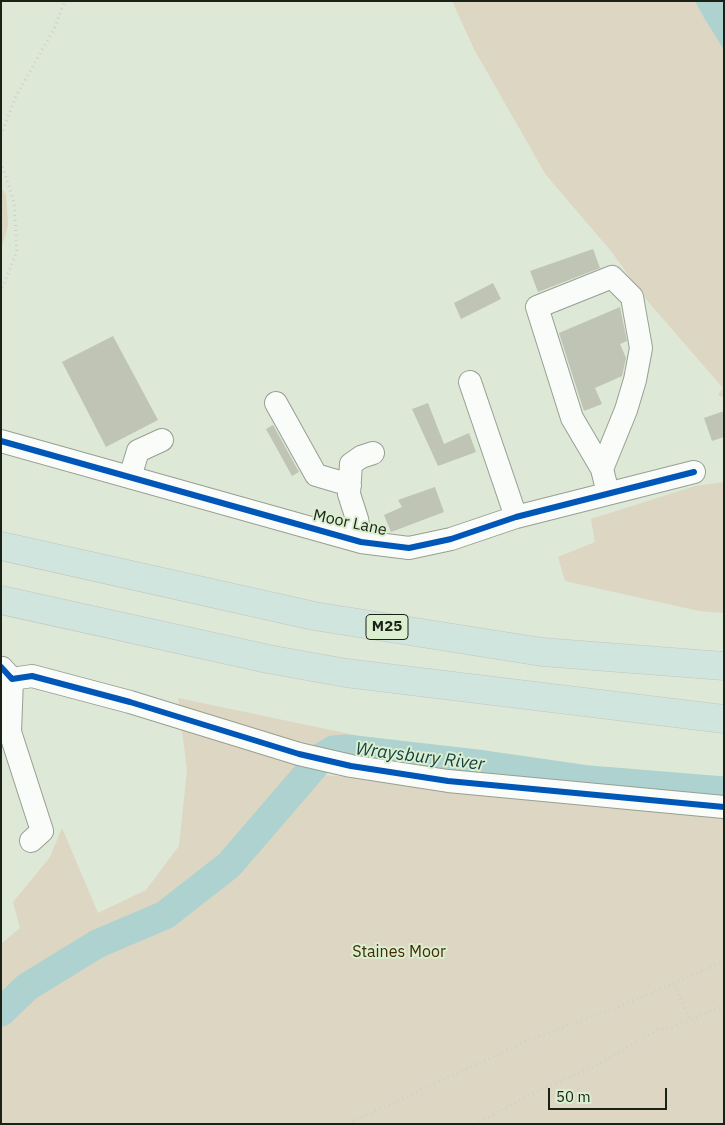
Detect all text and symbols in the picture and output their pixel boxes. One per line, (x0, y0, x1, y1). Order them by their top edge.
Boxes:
street label: Moor Lane (311, 506, 389, 540)
road number: M25 (366, 614, 408, 640)
water label: Wraysbury River (354, 738, 486, 776)
park label: Staines Moor (352, 942, 446, 962)
scale bar (550, 1078, 669, 1110)
text: 50 m (556, 1087, 591, 1106)

